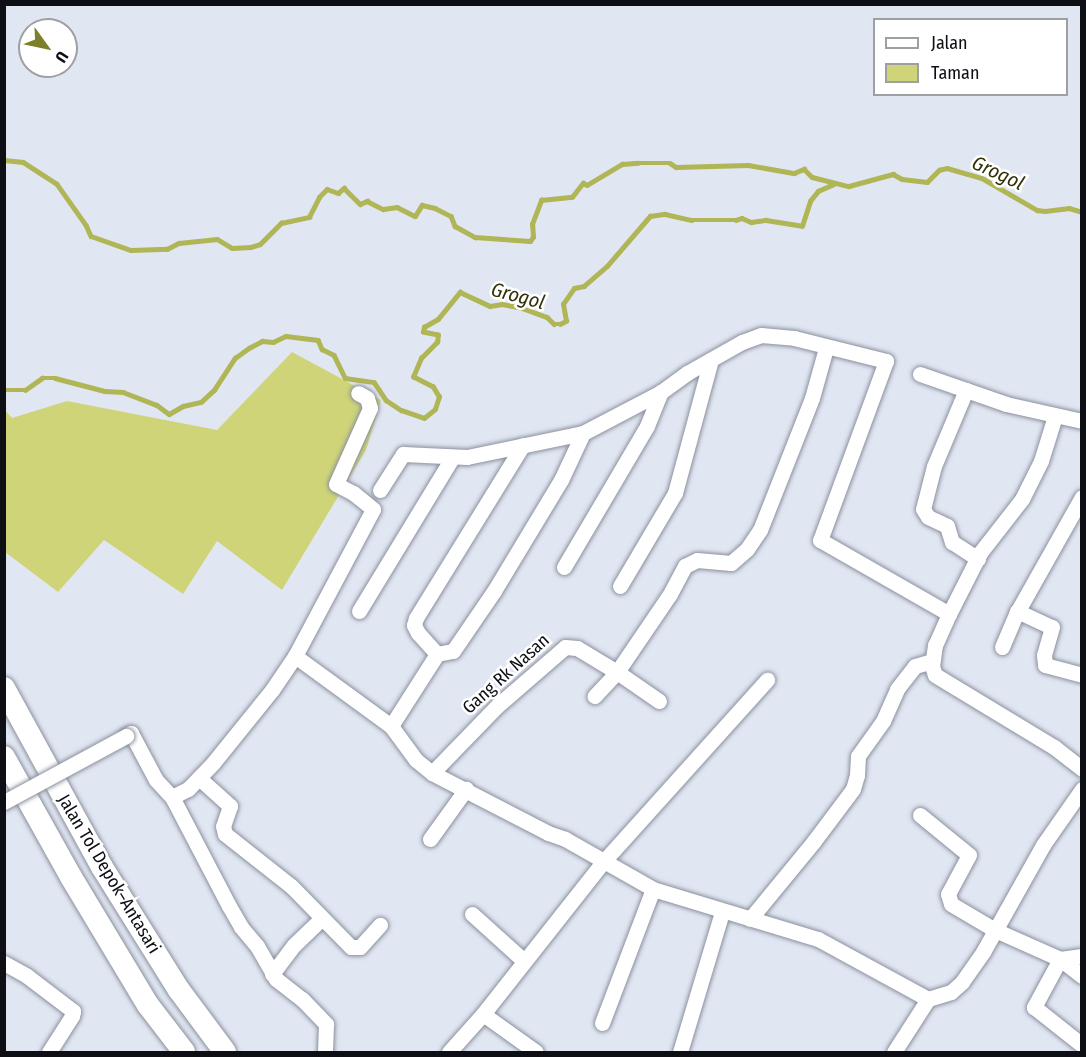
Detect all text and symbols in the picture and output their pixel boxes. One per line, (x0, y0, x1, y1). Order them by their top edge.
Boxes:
north arrow (18, 18, 78, 78)
legend (873, 18, 1068, 96)
text: Jalan (931, 32, 968, 54)
text: U (51, 48, 72, 66)
text: Taman (931, 62, 979, 84)
water label: Grogol (968, 151, 1028, 195)
water label: Grogol (489, 277, 547, 315)
street label: Gang Rk Nasan (458, 629, 554, 719)
street label: Jalan Tol Depok–Antasari (53, 791, 165, 957)

